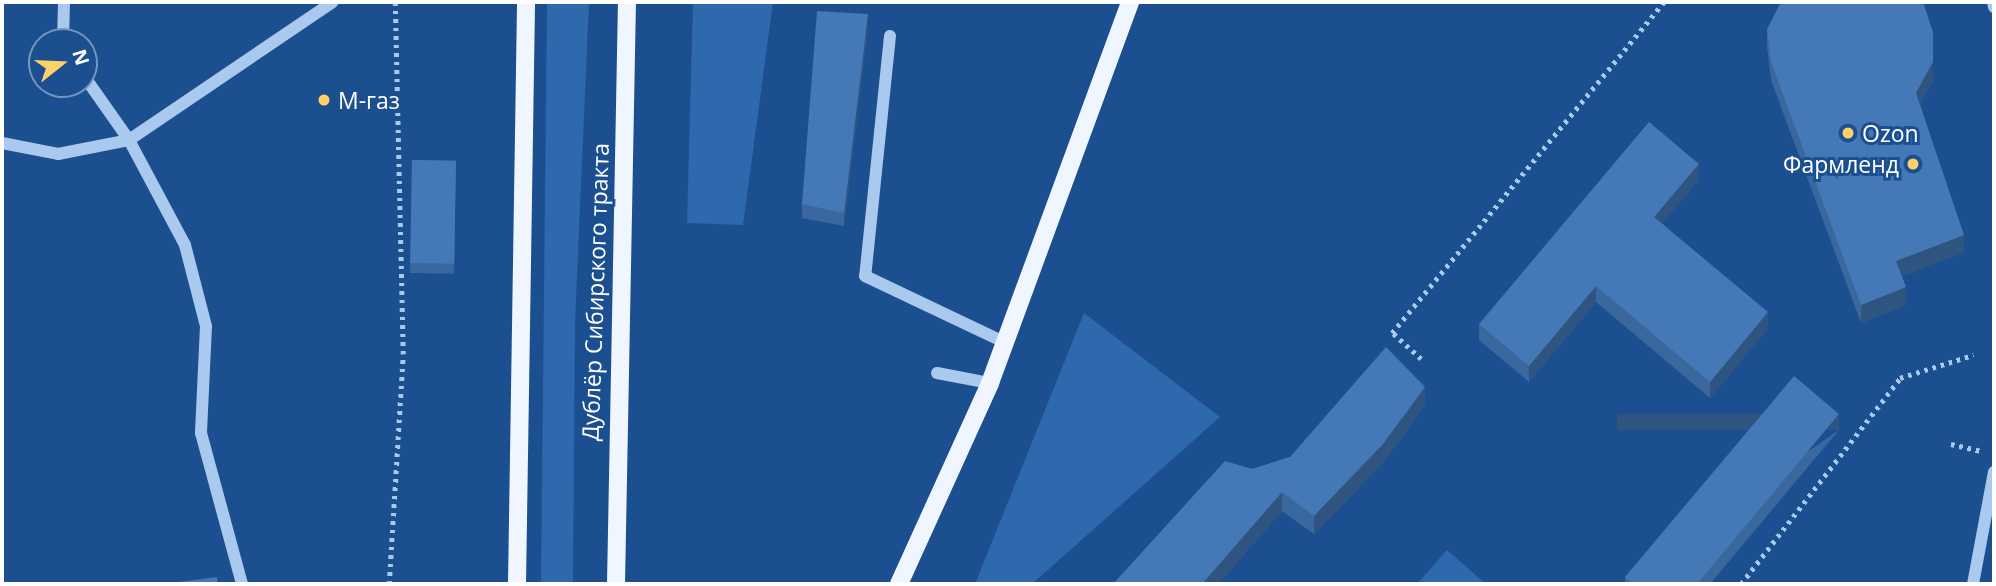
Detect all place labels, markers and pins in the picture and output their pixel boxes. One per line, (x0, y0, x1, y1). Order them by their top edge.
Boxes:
place label: М-газ (338, 86, 400, 114)
marker: М-газ (316, 92, 332, 108)
place label: Ozon (1862, 119, 1919, 147)
marker: Ozon (1840, 125, 1856, 141)
place label: Фармленд (1783, 150, 1899, 178)
marker: Фармленд (1905, 156, 1921, 172)

